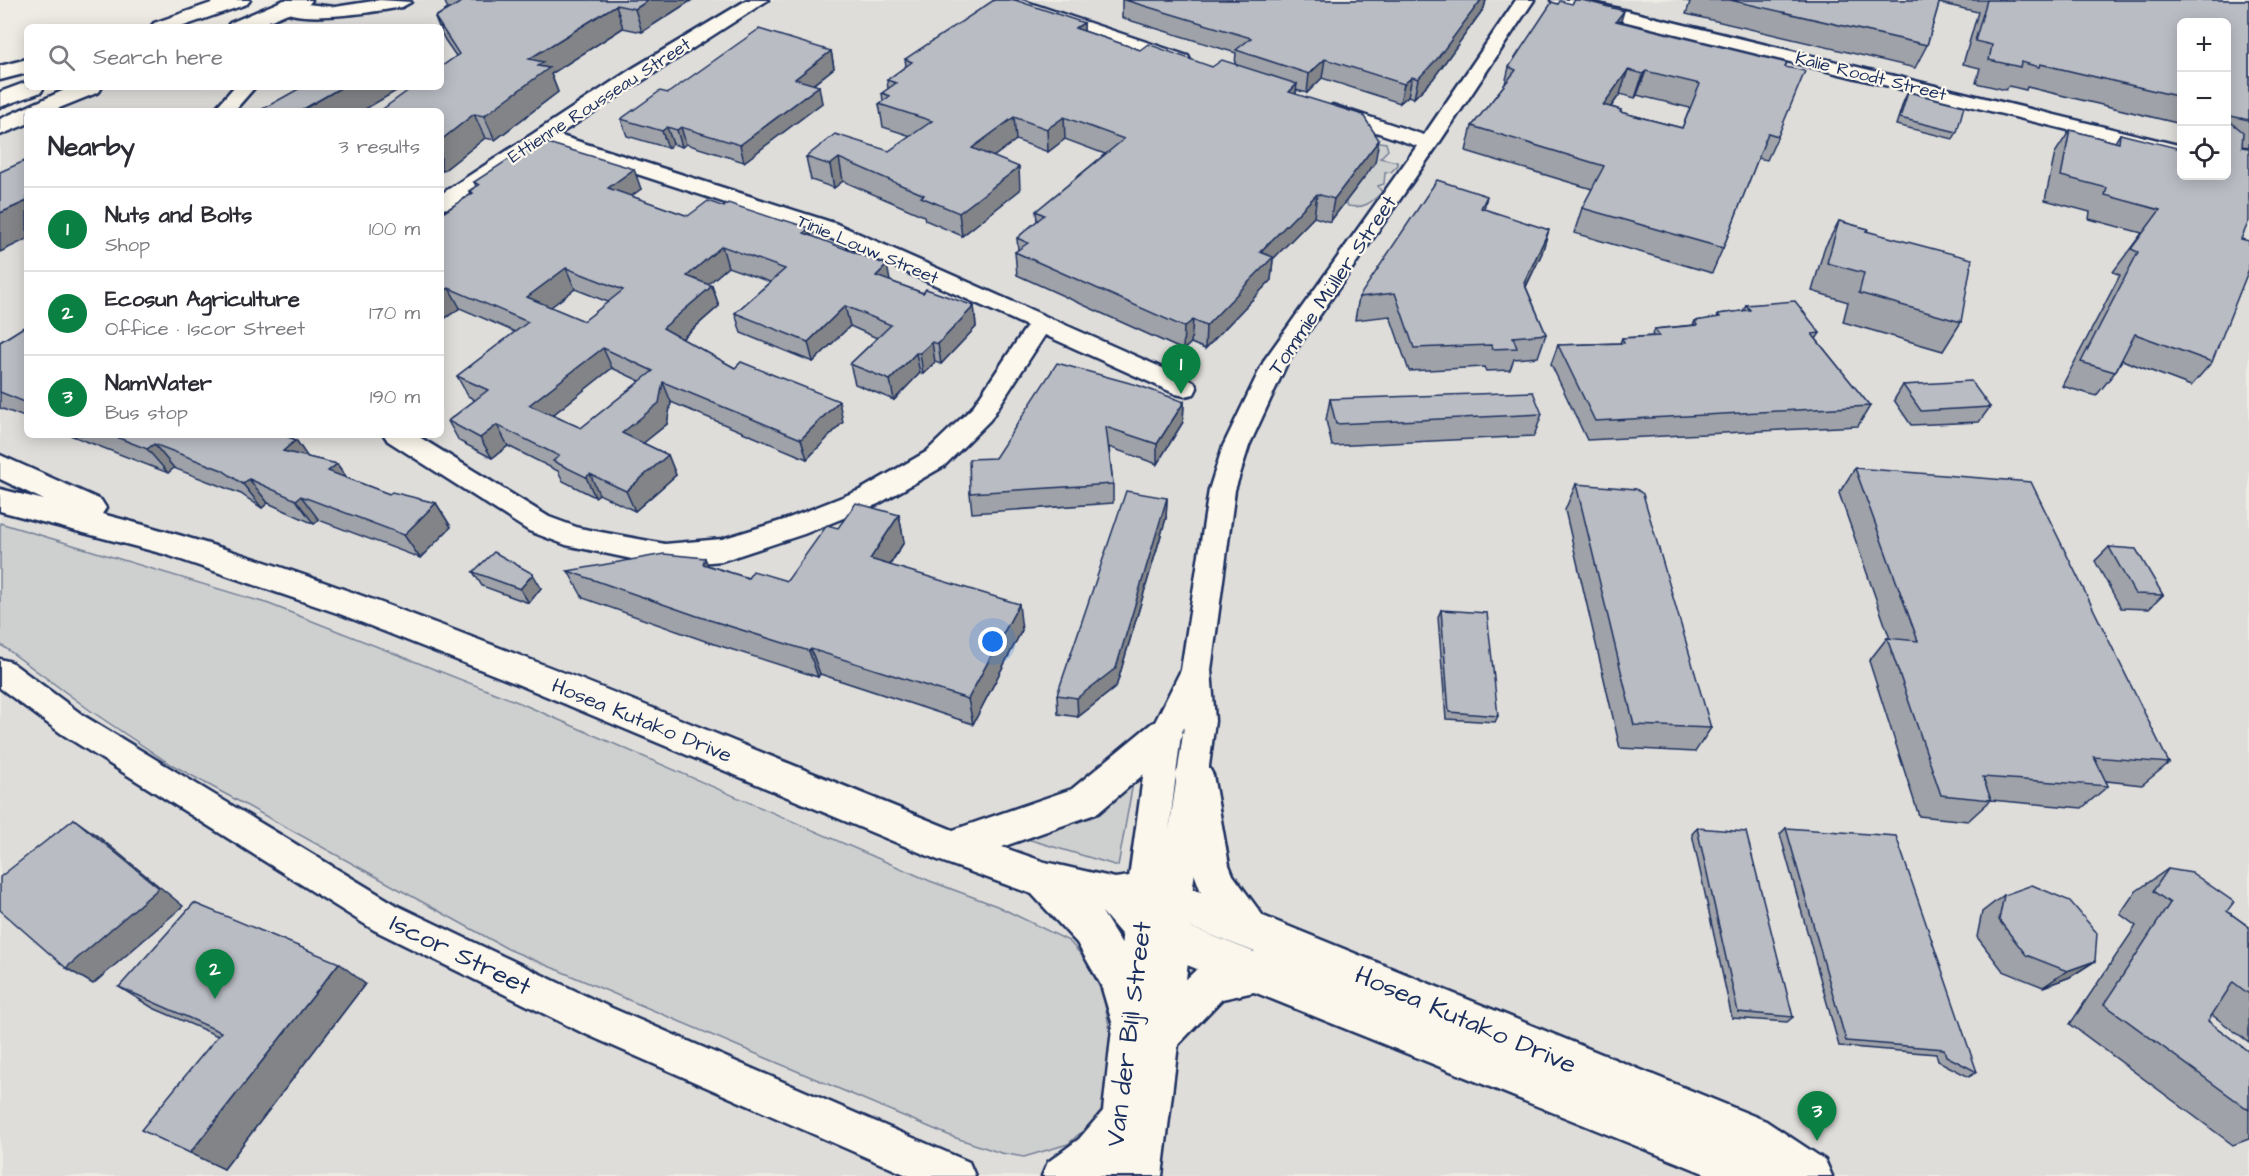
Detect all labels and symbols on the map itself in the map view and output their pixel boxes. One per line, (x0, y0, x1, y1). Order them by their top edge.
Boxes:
street label: Ettienne Rousseau Street (503, 31, 696, 169)
street label: Kalie Roodt Street (1793, 46, 1950, 108)
street label: Tommie Müller Street (1261, 189, 1404, 381)
street label: Tinie Louw Street (793, 208, 943, 291)
pin: 1 (1162, 344, 1200, 394)
your location (978, 627, 1007, 656)
street label: Hosea Kutako Drive (547, 671, 736, 770)
street label: Iscor Street (384, 905, 538, 1005)
street label: Van der BIjl Street (1097, 919, 1161, 1149)
pin: 2 (196, 950, 234, 999)
street label: Hosea Kutako Drive (1349, 957, 1582, 1083)
pin: 3 (1798, 1092, 1836, 1141)

